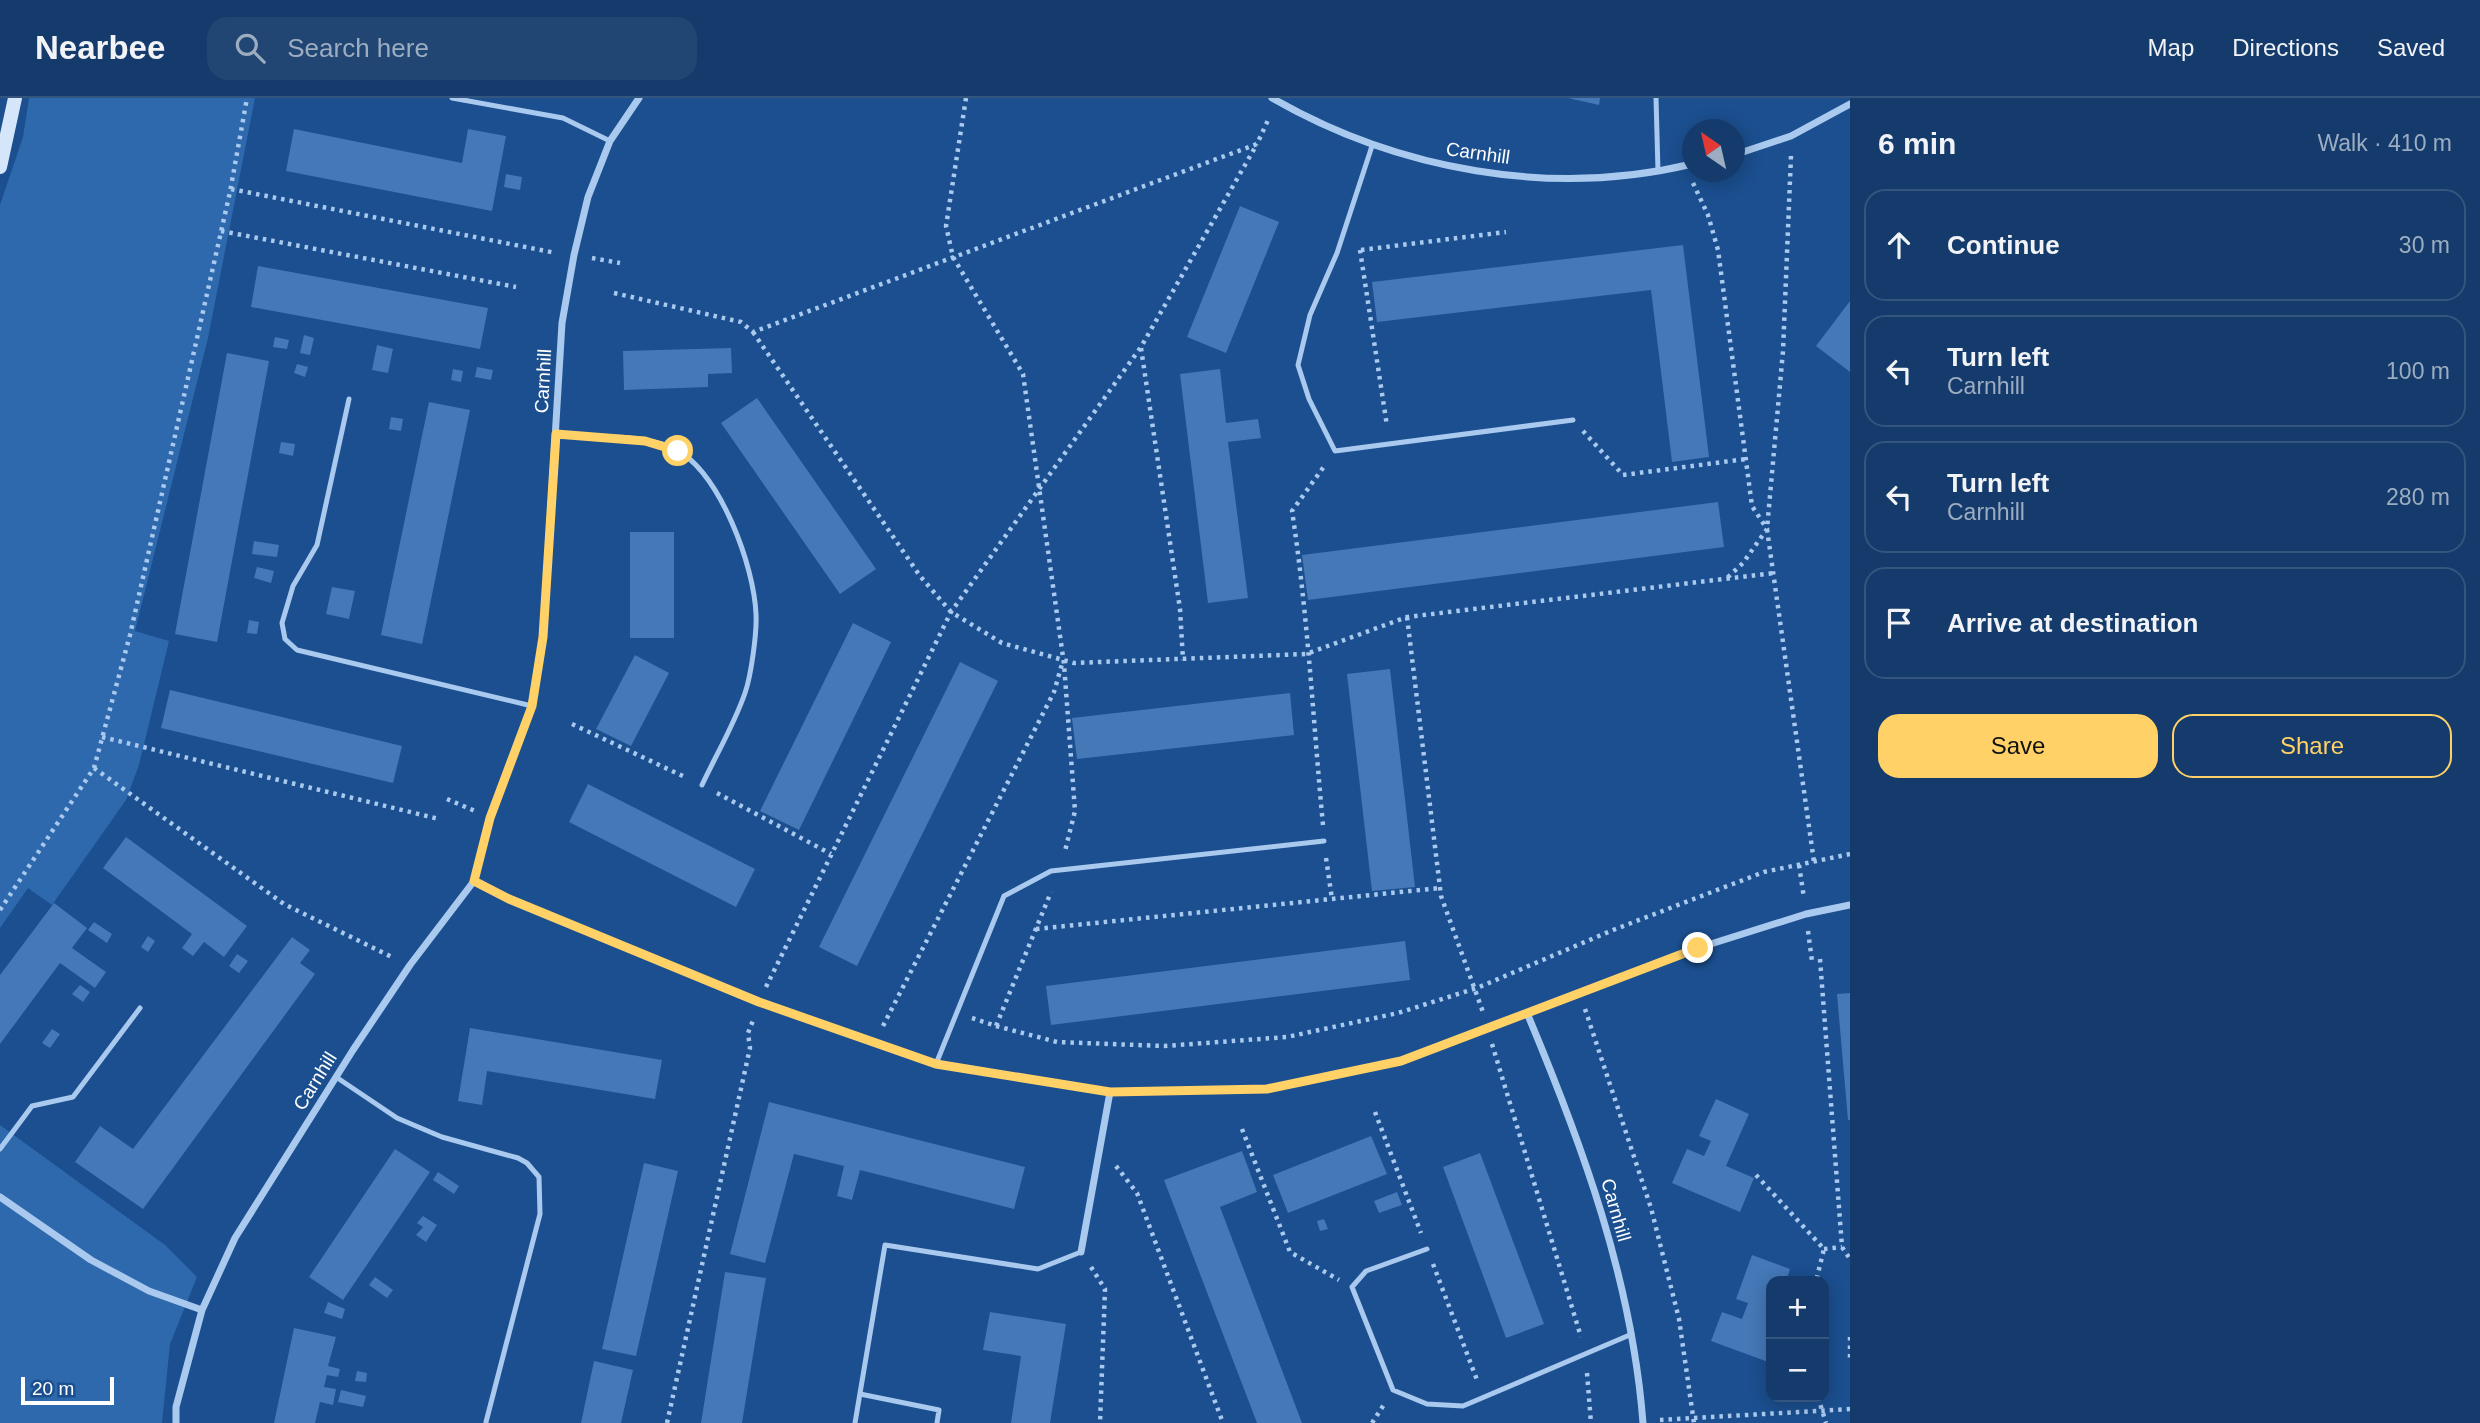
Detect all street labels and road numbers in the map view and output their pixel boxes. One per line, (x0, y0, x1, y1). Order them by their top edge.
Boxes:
street label: Carnhill (1445, 138, 1511, 168)
street label: Carnhill (531, 348, 555, 414)
street label: Carnhill (289, 1048, 341, 1114)
street label: Carnhill (1597, 1176, 1635, 1244)

